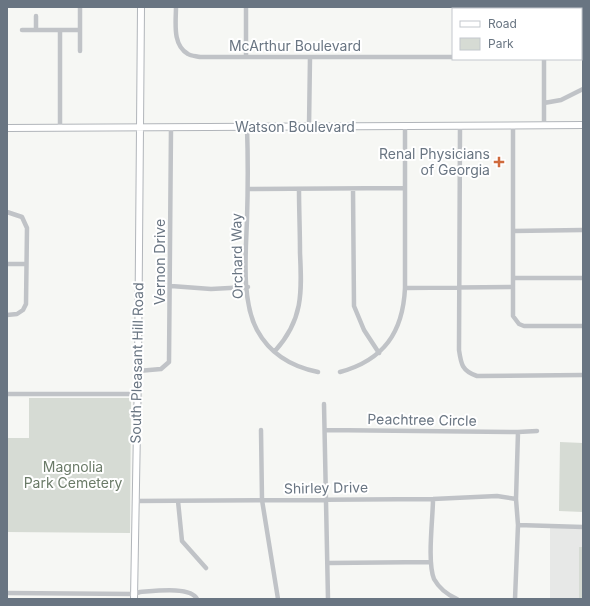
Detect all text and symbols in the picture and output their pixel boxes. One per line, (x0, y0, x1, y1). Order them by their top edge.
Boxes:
legend (452, 8, 582, 60)
text: Road (488, 16, 517, 31)
text: Park (488, 36, 514, 51)
street label: McArthur Boulevard (229, 37, 361, 54)
street label: Watson Boulevard (235, 118, 355, 135)
place label: Renal Physicians of Georgia (379, 145, 490, 178)
marker: Renal Physicians of Georgia (493, 156, 505, 168)
street label: Orchard Way (227, 213, 246, 299)
street label: Vernon Drive (151, 219, 168, 305)
street label: South Pleasant Hill Road (127, 282, 146, 444)
street label: Peachtree Circle (367, 410, 477, 429)
park label: Magnolia Park Cemetery (24, 458, 122, 491)
street label: Shirley Drive (284, 478, 368, 497)

